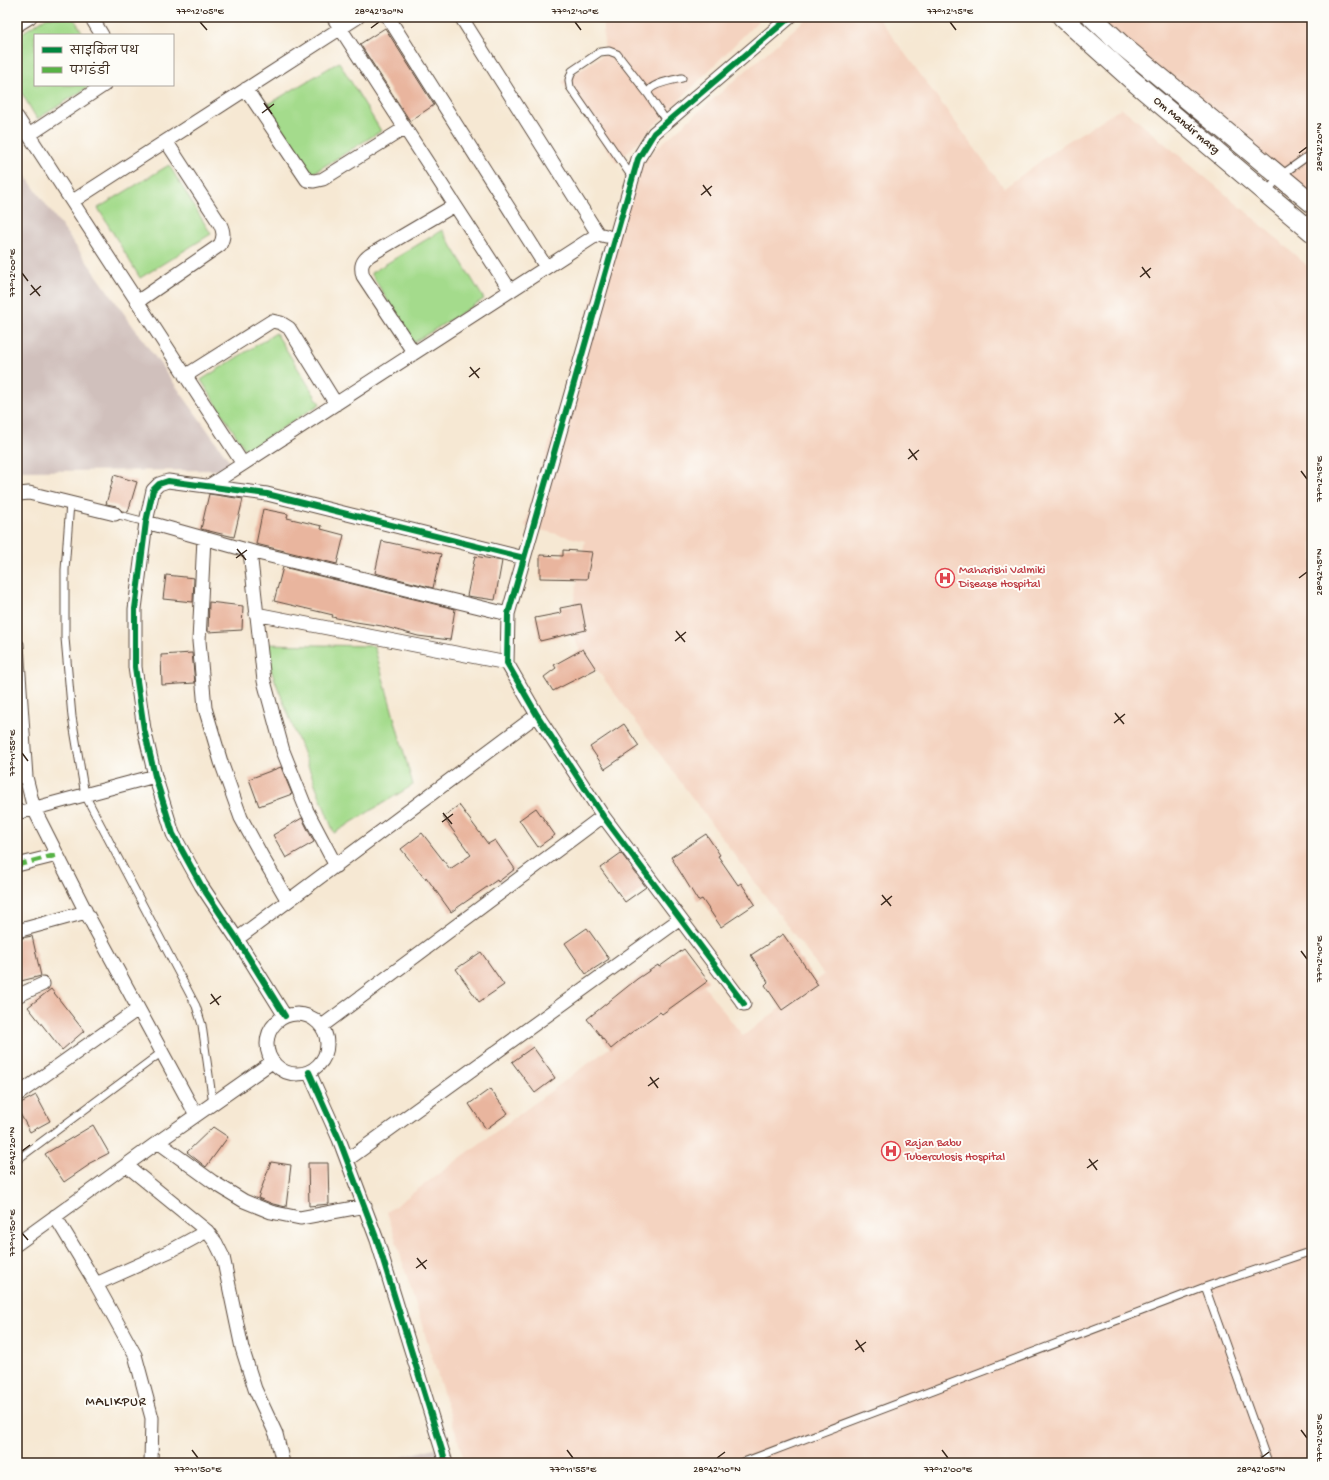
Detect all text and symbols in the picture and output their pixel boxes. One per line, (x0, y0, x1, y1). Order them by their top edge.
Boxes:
text: 77°12'05"E (175, 6, 225, 18)
text: 28°42'30"N (355, 6, 404, 18)
text: 77°12'10"E (551, 6, 599, 18)
text: 77°12'15"E (926, 6, 974, 18)
legend (34, 34, 174, 86)
text: साइकिल पथ (69, 41, 140, 59)
text: पगडंडी (69, 61, 111, 79)
street label: Om Mandir marg (1150, 94, 1222, 158)
text: 28°42'20"N (1314, 122, 1326, 171)
text: 77°12'00"E (7, 248, 19, 298)
text: 77°12'15"E (1314, 455, 1326, 503)
text: 28°42'15"N (1314, 548, 1326, 596)
place label: Maharishi Valmiki Disease Hospital (958, 564, 1046, 592)
hospital icon: Maharishi Valmiki Disease Hospital (934, 567, 956, 589)
text: 77°11'55"E (7, 729, 19, 777)
text: 77°12'10"E (1314, 935, 1326, 983)
text: 28°42'20"N (7, 1126, 19, 1175)
place label: Rajan Babu Tuberculosis Hospital (904, 1137, 1005, 1165)
hospital icon: Rajan Babu Tuberculosis Hospital (880, 1140, 902, 1162)
text: 77°11'50"E (7, 1209, 19, 1257)
district label: MALIKPUR (85, 1395, 147, 1410)
text: 77°12'05"E (1314, 1413, 1326, 1463)
text: 77°11'50"E (174, 1464, 222, 1476)
text: 77°11'55"E (549, 1464, 597, 1476)
text: 28°42'10"N (693, 1464, 741, 1476)
text: 77°12'00"E (923, 1464, 973, 1476)
text: 28°42'05"N (1237, 1464, 1286, 1476)

